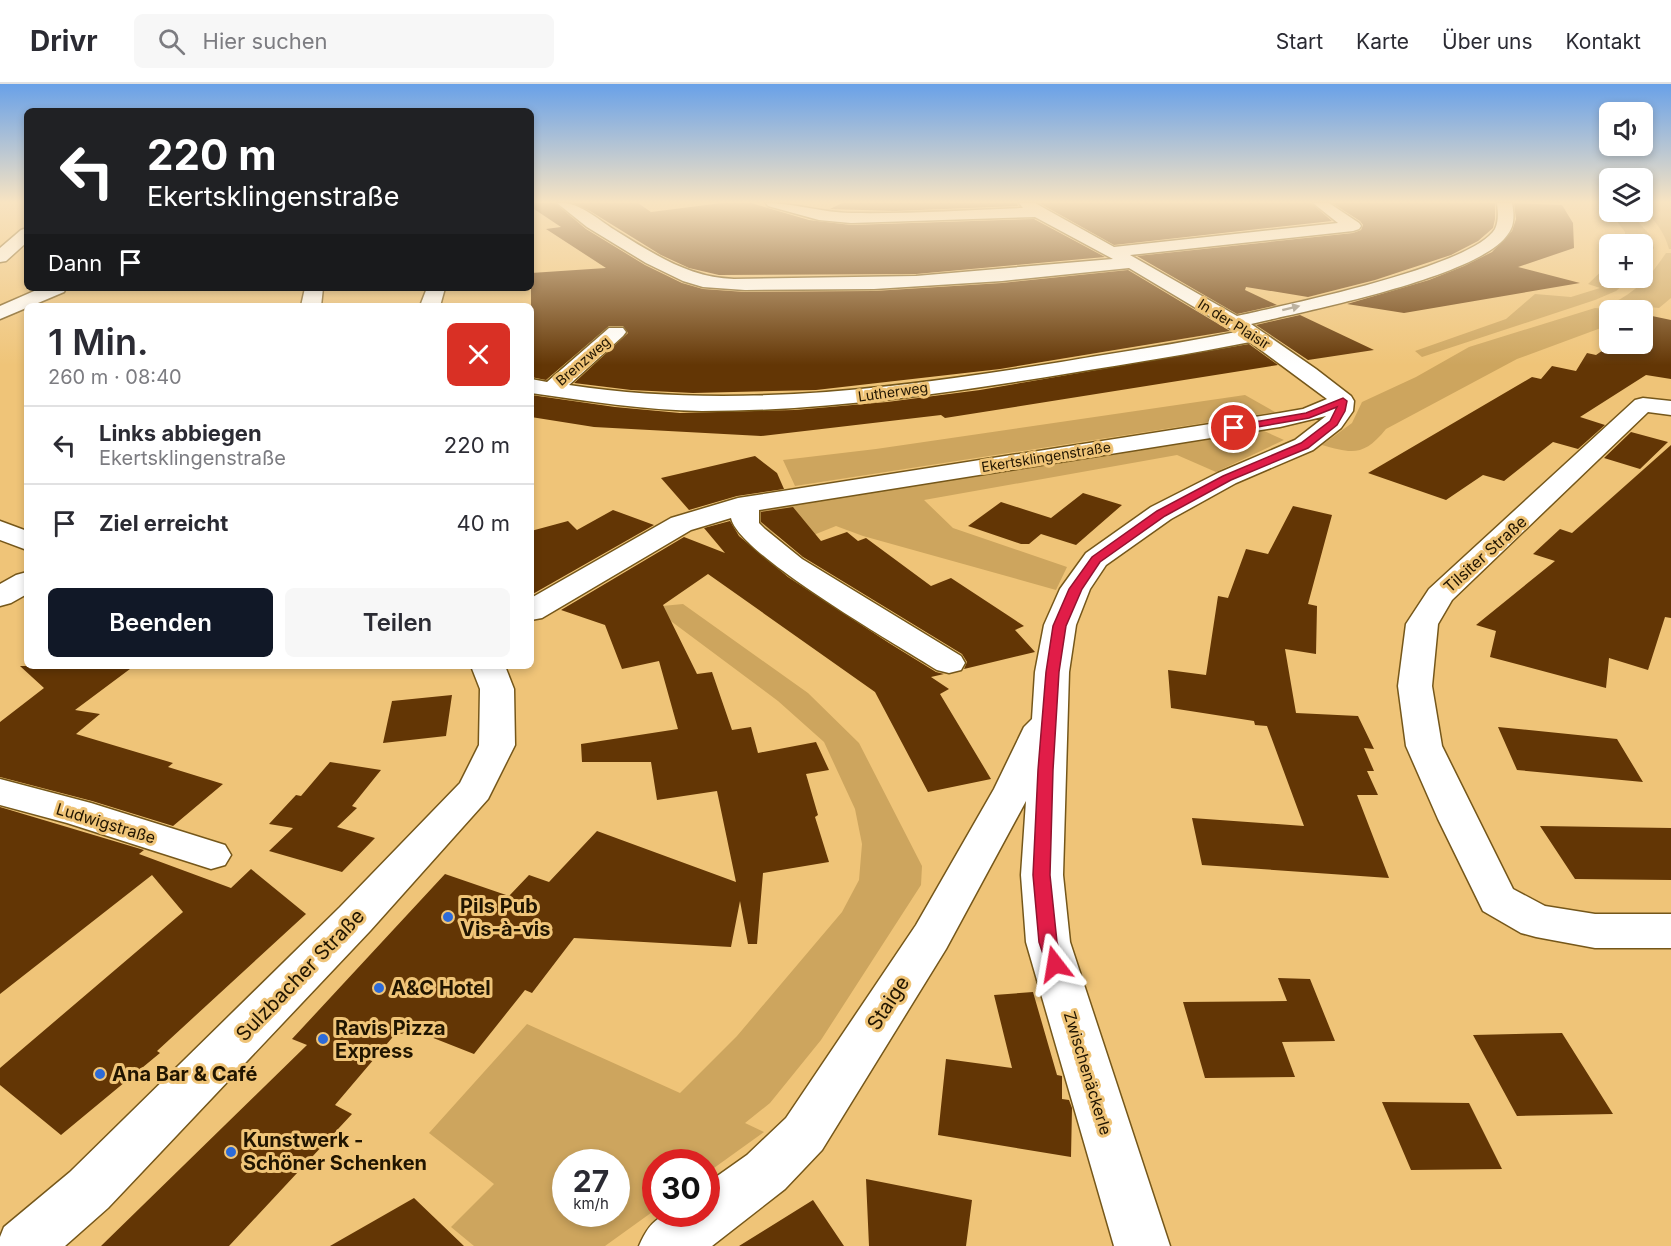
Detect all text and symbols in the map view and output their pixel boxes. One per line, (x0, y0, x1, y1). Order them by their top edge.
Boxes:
search box (134, 14, 554, 68)
text: Drivr (30, 24, 98, 58)
icon: search (155, 25, 188, 58)
text: Hier suchen (203, 28, 328, 54)
text: Start (1276, 29, 1323, 54)
text: Karte (1356, 29, 1409, 54)
text: Über uns (1442, 29, 1533, 54)
text: Kontakt (1566, 29, 1641, 54)
map controls (1599, 102, 1653, 354)
button: sound (1599, 102, 1653, 156)
text: 220 m (147, 129, 277, 180)
icon: left (48, 132, 126, 210)
button: layers (1599, 168, 1653, 222)
text: Ekertsklingenstraße (147, 180, 399, 213)
button: + (1599, 234, 1653, 288)
icon: arrive (114, 246, 147, 279)
text: Dann (48, 250, 102, 276)
street label: In der Plaisir (1195, 295, 1273, 352)
button: − (1599, 300, 1653, 354)
one-way arrow (1283, 303, 1301, 312)
text: 1 Min. (48, 320, 148, 364)
button: close (447, 323, 510, 386)
street label: Brenzweg (552, 332, 613, 389)
text: 260 m · 08:40 (48, 365, 182, 389)
street label: Lutherweg (857, 378, 929, 405)
pin (1208, 402, 1259, 453)
icon: arrive (1217, 411, 1250, 444)
text: Links abbiegen (99, 420, 262, 446)
icon: left (48, 429, 81, 462)
text: 220 m (444, 432, 510, 458)
street label: Ekertsklingenstraße (980, 438, 1112, 475)
text: Ekertsklingenstraße (99, 446, 286, 470)
icon: arrive (48, 507, 81, 540)
text: Ziel erreicht (99, 510, 228, 536)
text: 40 m (456, 510, 510, 536)
street label: Tilsiter Straße (1439, 511, 1531, 597)
button: Beenden (48, 588, 273, 657)
button: Teilen (285, 588, 510, 657)
street label: Ludwigstraße (54, 798, 158, 848)
place label: Pils Pub Vis-à-vis (460, 894, 551, 941)
street label: Sulzbacher Straße (231, 904, 369, 1046)
marker: Pils Pub Vis-à-vis (441, 910, 455, 924)
position arrow (1023, 932, 1087, 996)
street label: Staige (862, 972, 914, 1034)
place label: A&C Hotel (391, 976, 491, 1000)
marker: A&C Hotel (372, 981, 386, 995)
street label: Zwischenäckerle (1060, 1009, 1116, 1137)
place label: Ravis Pizza Express (335, 1016, 446, 1063)
marker: Ravis Pizza Express (316, 1032, 330, 1046)
place label: Ana Bar & Café (112, 1062, 258, 1086)
marker: Ana Bar & Café (93, 1067, 107, 1081)
place label: Kunstwerk - Schöner Schenken (243, 1128, 427, 1175)
marker: Kunstwerk - Schöner Schenken (224, 1145, 238, 1159)
speed limit sign: 30 (642, 1149, 720, 1227)
text: 27 (573, 1163, 609, 1199)
text: km/h (573, 1194, 609, 1213)

